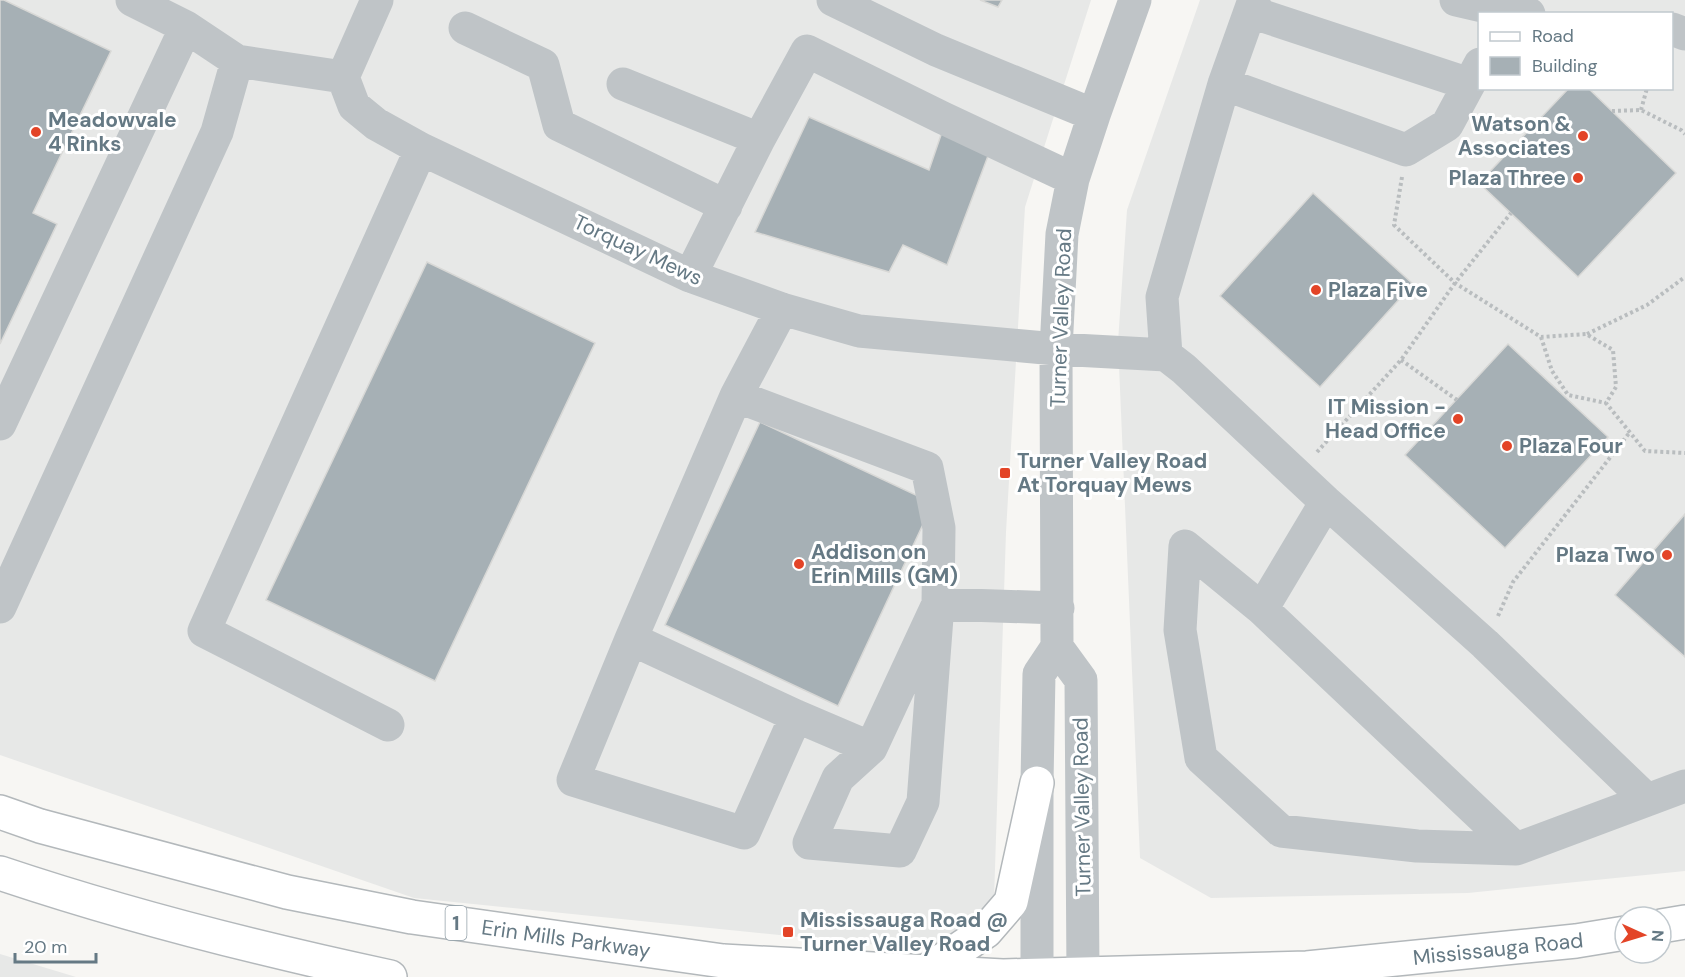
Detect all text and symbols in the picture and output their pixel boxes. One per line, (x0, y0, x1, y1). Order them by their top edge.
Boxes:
legend (1478, 12, 1673, 90)
text: Road (1532, 24, 1574, 48)
text: Building (1532, 54, 1597, 78)
place label: Meadowvale 4 Rinks (48, 106, 177, 158)
place label: Watson & Associates (1458, 110, 1571, 162)
marker: Meadowvale 4 Rinks (29, 125, 43, 139)
marker: Watson & Associates (1576, 129, 1590, 143)
place label: Plaza Three (1448, 164, 1566, 192)
marker: Plaza Three (1571, 171, 1585, 185)
street label: Torquay Mews (569, 208, 707, 292)
street label: Turner Valley Road (1044, 228, 1078, 408)
place label: Plaza Five (1328, 276, 1428, 304)
marker: Plaza Five (1309, 283, 1323, 297)
place label: IT Mission - Head Office (1325, 393, 1446, 445)
marker: IT Mission - Head Office (1451, 412, 1465, 426)
place label: Plaza Four (1519, 432, 1623, 460)
marker: Plaza Four (1500, 439, 1514, 453)
place label: Turner Valley Road At Torquay Mews (1017, 447, 1207, 499)
marker: Turner Valley Road At Torquay Mews (998, 466, 1012, 480)
place label: Addison on Erin Mills (GM) (811, 538, 958, 590)
place label: Plaza Two (1556, 541, 1655, 569)
marker: Plaza Two (1660, 548, 1674, 562)
marker: Addison on Erin Mills (GM) (792, 557, 806, 571)
street label: Turner Valley Road (1066, 717, 1098, 897)
north arrow (1613, 905, 1673, 965)
road number: 1 (446, 906, 466, 940)
place label: Mississauga Road @ Turner Valley Road (800, 906, 1008, 958)
street label: Erin Mills Parkway (480, 913, 653, 965)
marker: Mississauga Road @ Turner Valley Road (781, 925, 795, 939)
scale bar (15, 926, 96, 964)
street label: Mississauga Road (1412, 926, 1584, 972)
text: N (1647, 929, 1668, 943)
text: 20 m (24, 935, 67, 959)

